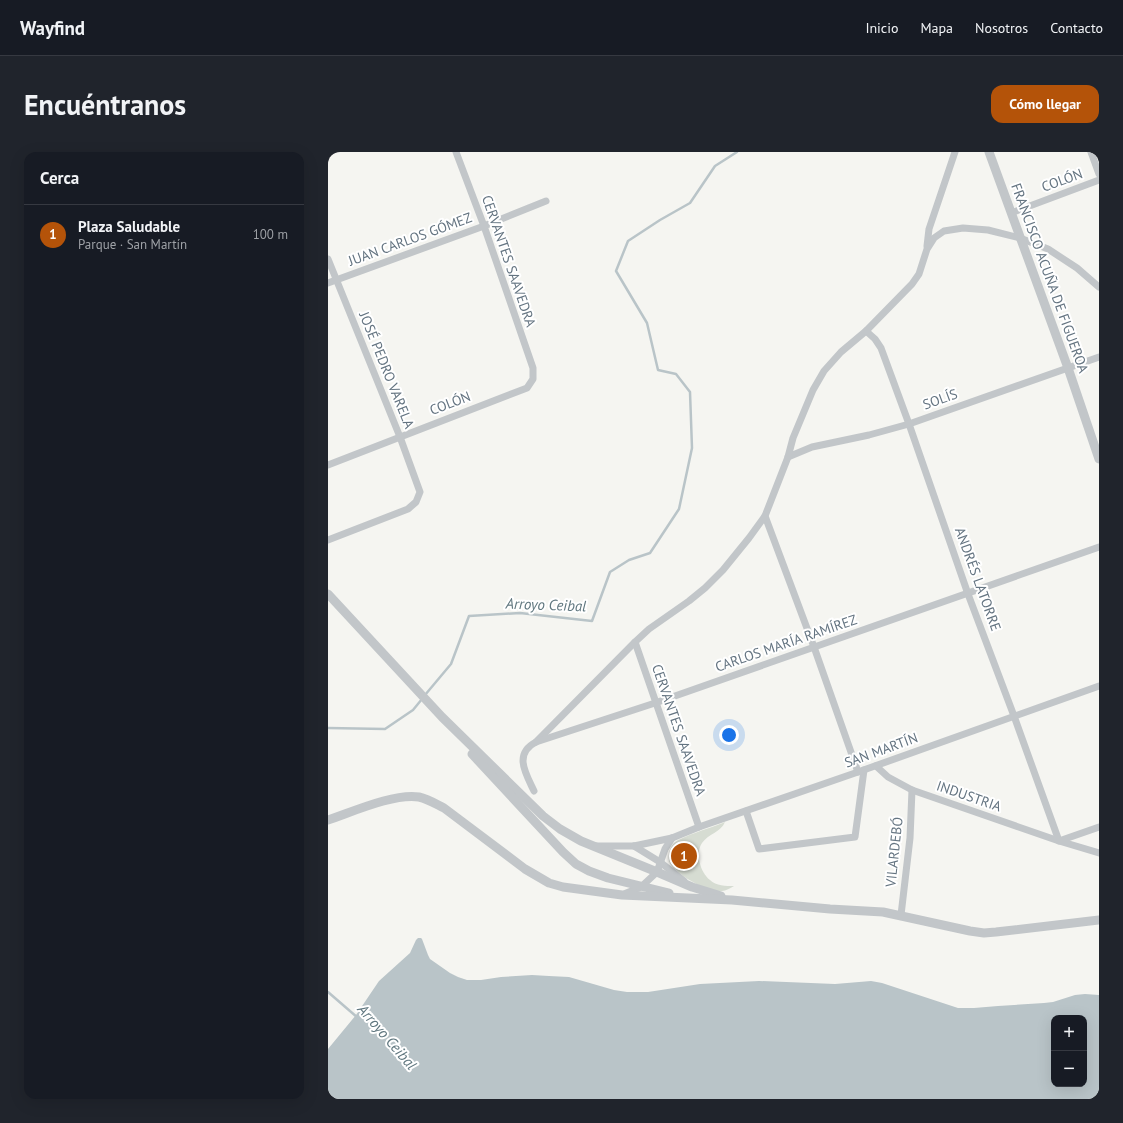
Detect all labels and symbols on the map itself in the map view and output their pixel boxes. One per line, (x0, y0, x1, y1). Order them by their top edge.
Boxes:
street label: COLÓN (1039, 164, 1085, 196)
street label: FRANCISCO ACUÑA DE FIGUEROA (1007, 181, 1093, 376)
street label: CERVANTES SAAVEDRA (478, 193, 540, 330)
street label: JUAN CARLOS GÓMEZ (345, 208, 475, 270)
street label: JOSÉ PEDRO VARELA (355, 308, 419, 432)
street label: SOLÍS (920, 384, 960, 414)
street label: COLÓN (427, 387, 473, 419)
street label: ANDRÉS LATORRE (951, 525, 1005, 633)
water label: Arroyo Ceibal (504, 594, 587, 615)
street label: CARLOS MARÍA RAMÍREZ (713, 610, 860, 676)
street label: CERVANTES SAAVEDRA (648, 662, 710, 799)
your location (719, 725, 739, 745)
street label: SAN MARTÍN (842, 728, 920, 772)
street label: INDUSTRIA (934, 776, 1005, 816)
street label: VILARDEBÓ (881, 816, 907, 889)
pin: 1 (671, 841, 697, 871)
water label: Arroyo Ceibal (353, 999, 421, 1073)

